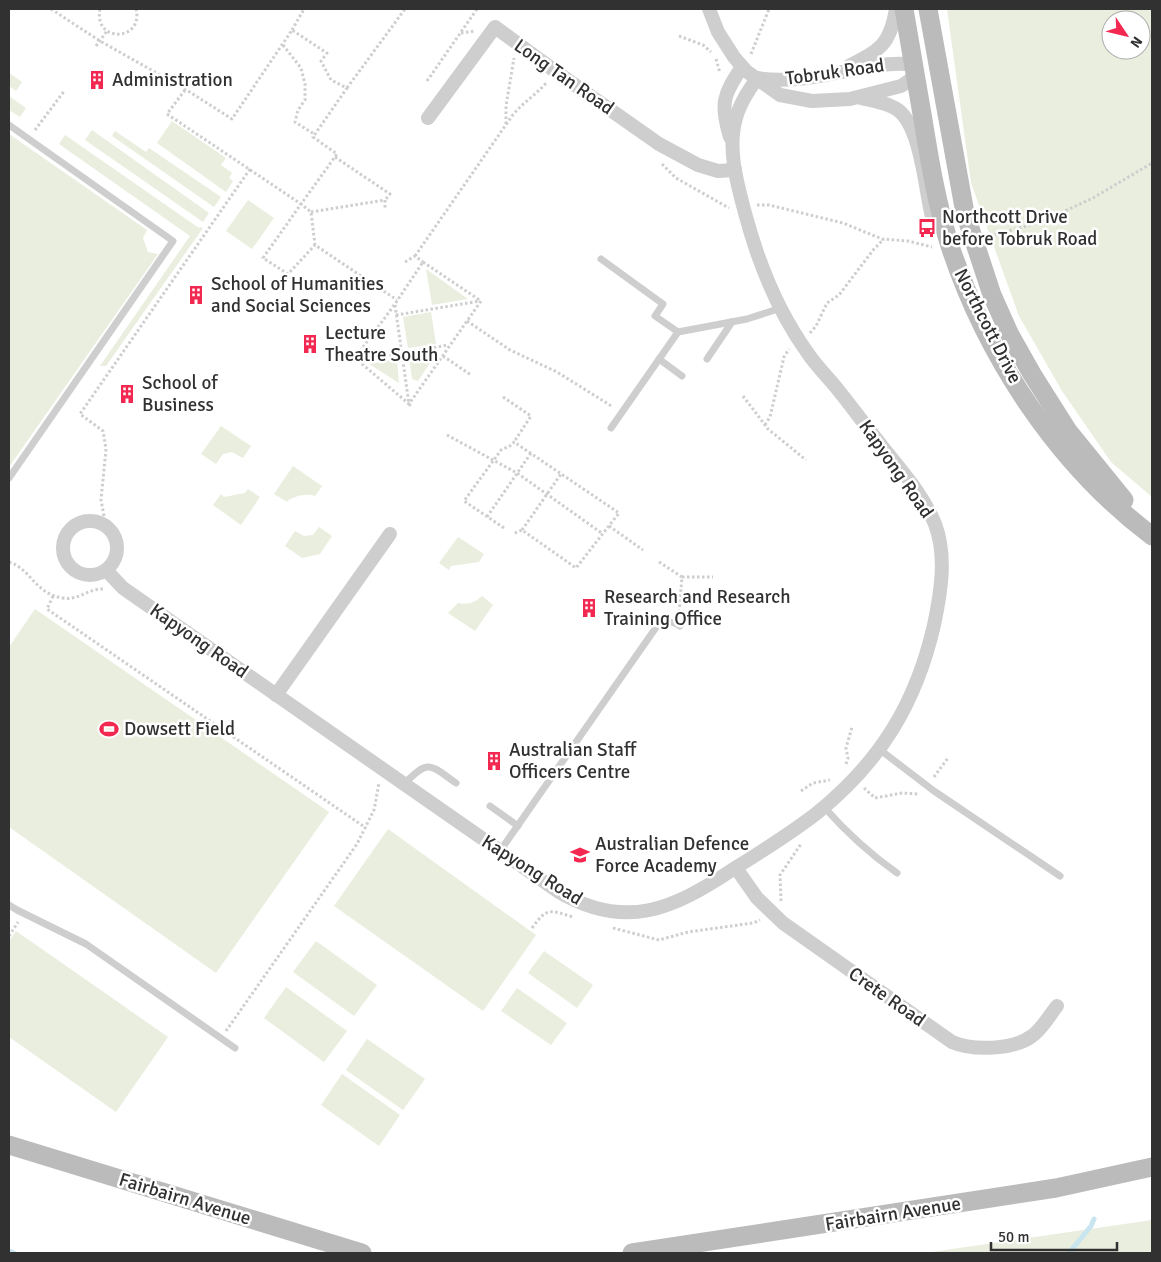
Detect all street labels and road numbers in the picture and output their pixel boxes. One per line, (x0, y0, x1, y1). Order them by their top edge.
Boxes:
street label: Long Tan Road (509, 34, 619, 120)
street label: Tobruk Road (784, 53, 886, 91)
street label: Northcott Drive (949, 265, 1027, 387)
street label: Kapyong Road (853, 415, 939, 523)
street label: Kapyong Road (145, 598, 253, 684)
street label: Kapyong Road (477, 829, 587, 911)
street label: Crete Road (844, 962, 930, 1032)
street label: Fairbairn Avenue (116, 1168, 254, 1230)
street label: Fairbairn Avenue (824, 1191, 962, 1237)

